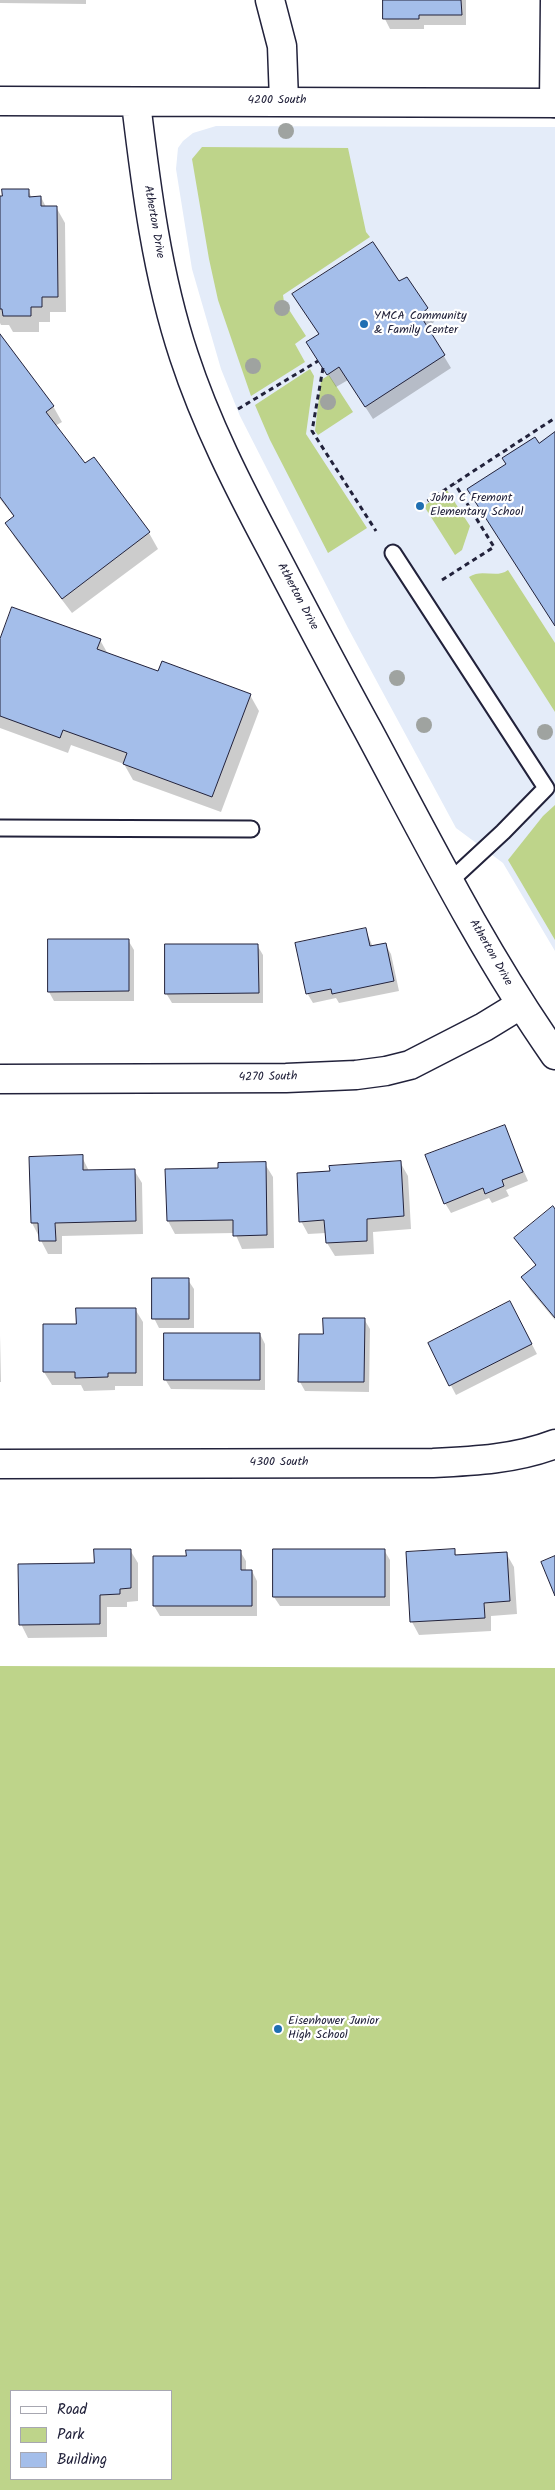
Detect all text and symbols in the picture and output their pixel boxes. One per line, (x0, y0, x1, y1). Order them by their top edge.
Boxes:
street label: 4200 South (247, 94, 307, 108)
street label: Atherton Drive (139, 184, 167, 260)
place label: YMCA Community & Family Center (374, 310, 467, 338)
marker: YMCA Community & Family Center (358, 318, 370, 330)
place label: John C Fremont Elementary School (430, 492, 523, 520)
marker: John C Fremont Elementary School (414, 500, 426, 512)
street label: Atherton Drive (273, 561, 321, 633)
street label: Atherton Drive (465, 917, 515, 989)
street label: 4270 South (239, 1070, 297, 1086)
street label: 4300 South (250, 1456, 308, 1470)
place label: Eisenhower Junior High School (288, 2015, 379, 2043)
marker: Eisenhower Junior High School (272, 2023, 284, 2035)
legend (10, 2390, 172, 2480)
text: Road (57, 2398, 87, 2422)
text: Park (57, 2423, 84, 2447)
text: Building (57, 2448, 107, 2472)

